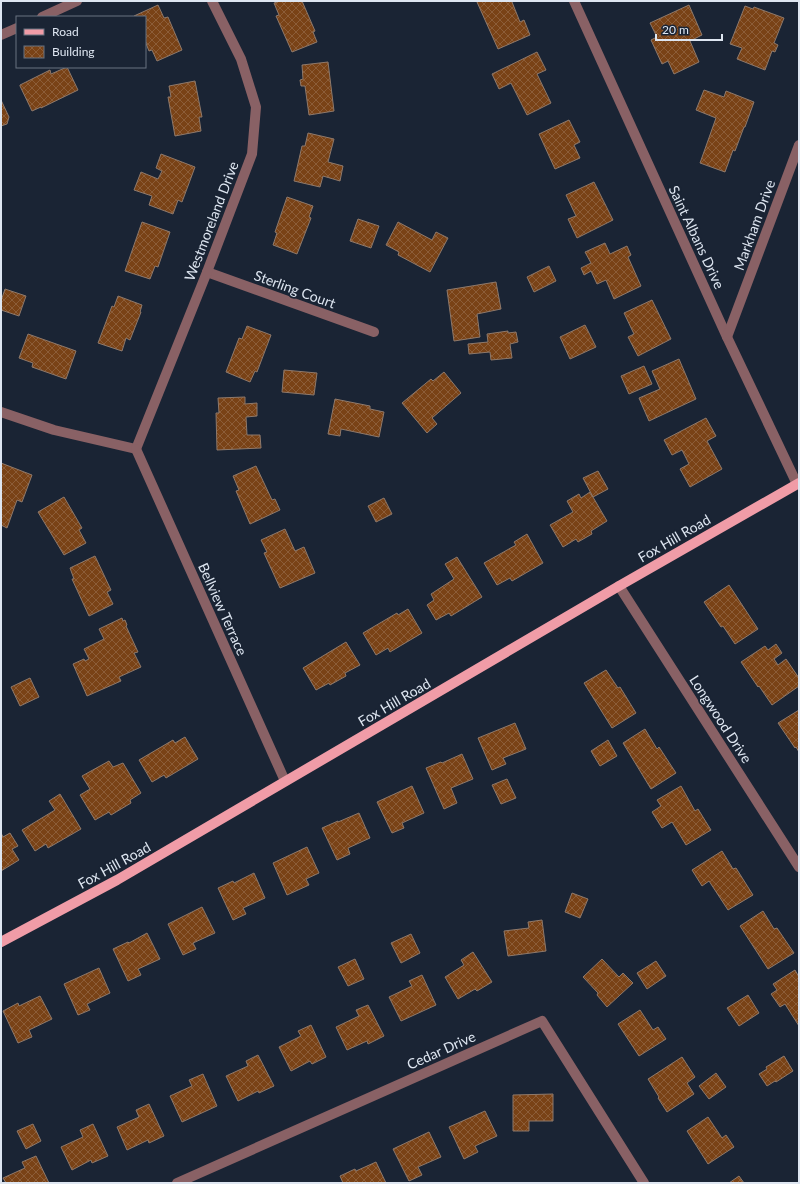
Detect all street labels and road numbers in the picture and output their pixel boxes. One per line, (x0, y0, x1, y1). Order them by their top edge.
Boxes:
street label: Westmoreland Drive (180, 159, 242, 283)
street label: Markham Drive (730, 177, 778, 273)
street label: Saint Albans Drive (666, 183, 728, 291)
street label: Sterling Court (252, 266, 338, 312)
street label: Fox Hill Road (635, 510, 713, 566)
street label: Bellview Terrace (195, 560, 251, 658)
street label: Longwood Drive (686, 672, 756, 766)
street label: Fox Hill Road (355, 674, 433, 730)
street label: Fox Hill Road (75, 838, 153, 892)
street label: Cedar Drive (404, 1027, 478, 1073)

